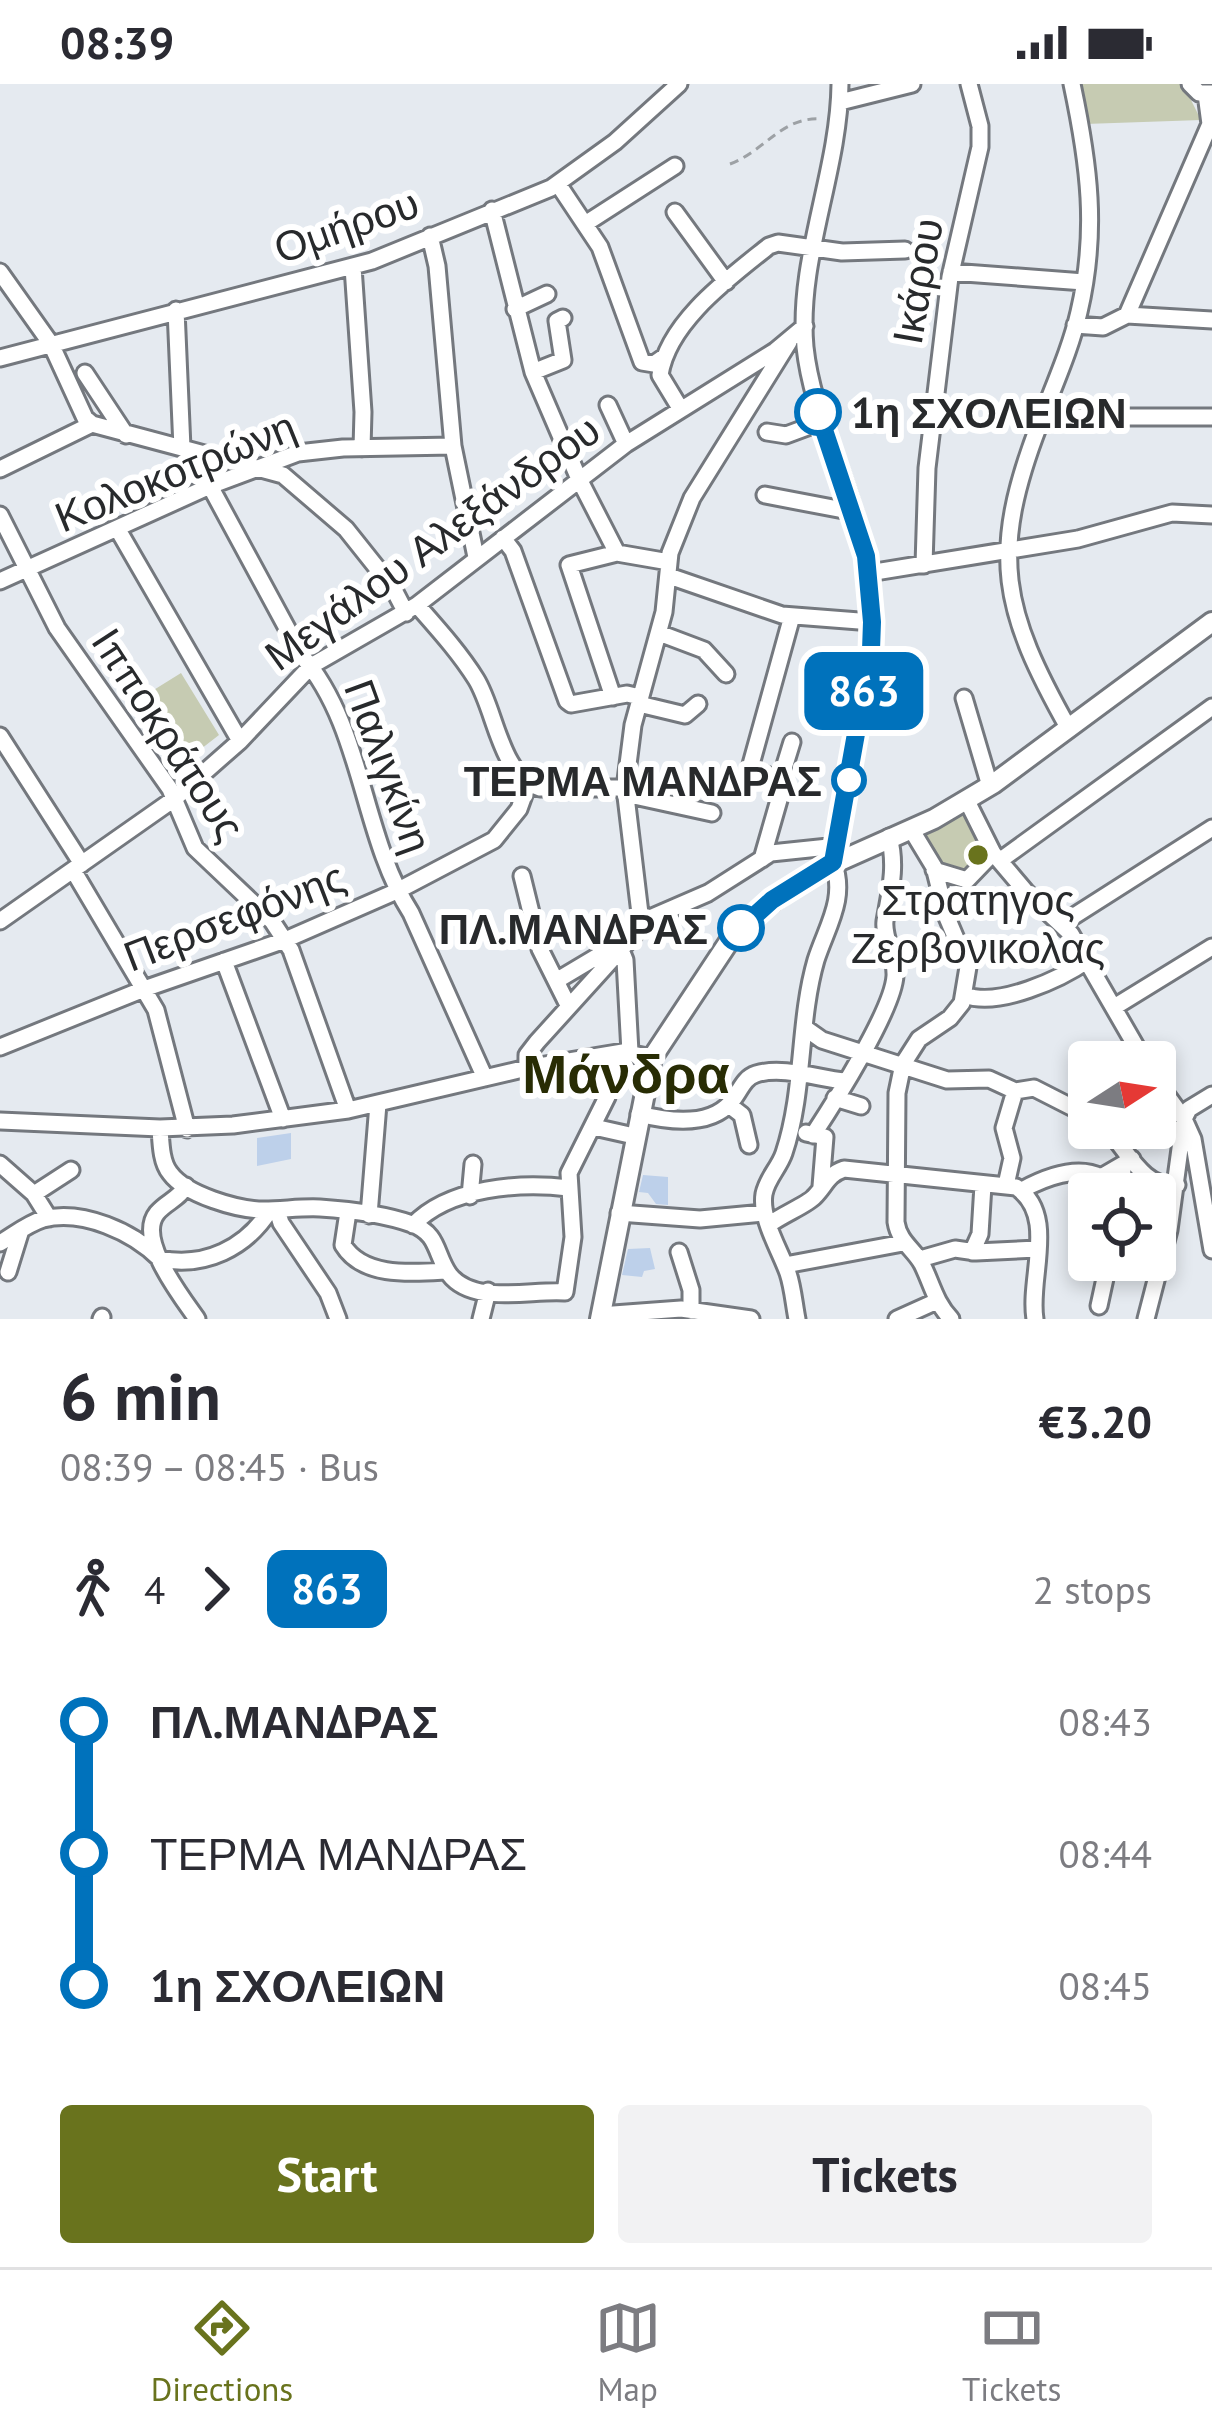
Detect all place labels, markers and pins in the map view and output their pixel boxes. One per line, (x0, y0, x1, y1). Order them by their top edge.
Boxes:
place label: 1η ΣΧΟΛΕΙΩΝ (851, 385, 1127, 440)
marker: 1η ΣΧΟΛΕΙΩΝ (796, 390, 840, 434)
place label: ΤΕΡΜΑ ΜΑΝΔΡΑΣ (464, 753, 822, 808)
marker: ΤΕΡΜΑ ΜΑΝΔΡΑΣ (833, 764, 865, 796)
marker: Στρατηγος Ζερβονικολας (965, 842, 991, 868)
place label: Στρατηγος Ζερβονικολας (851, 872, 1105, 975)
place label: ΠΛ.ΜΑΝΔΡΑΣ (439, 901, 708, 956)
marker: ΠΛ.ΜΑΝΔΡΑΣ (719, 906, 763, 950)

